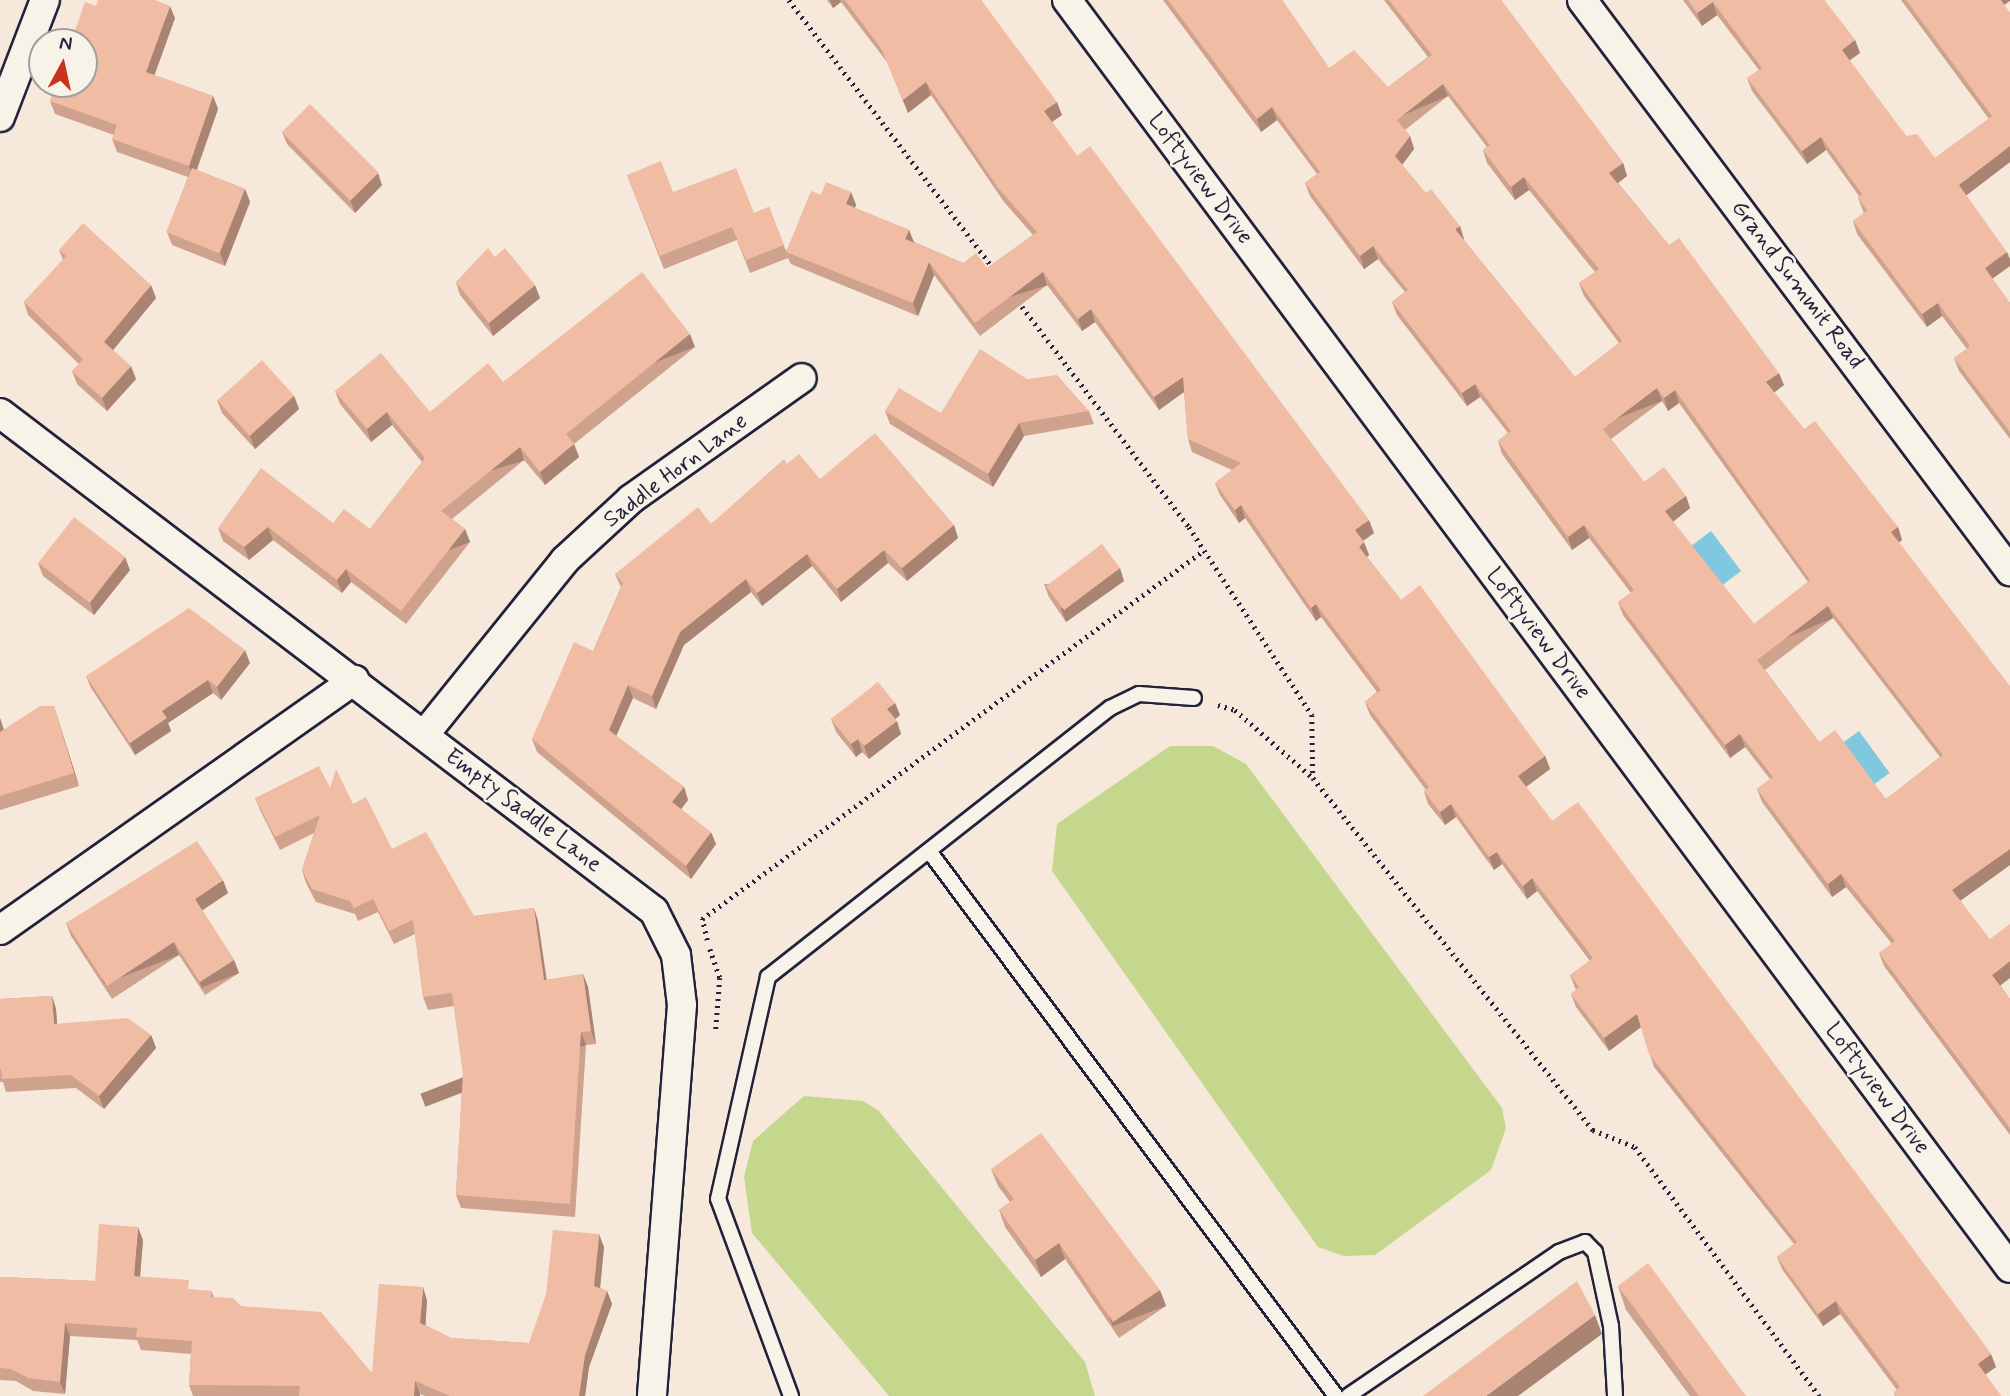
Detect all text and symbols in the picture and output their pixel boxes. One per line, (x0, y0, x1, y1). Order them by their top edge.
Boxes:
north arrow (28, 28, 98, 98)
text: N (58, 30, 74, 57)
street label: Loftyview Drive (1142, 108, 1258, 250)
street label: Grand Summit Road (1722, 192, 1872, 378)
street label: Saddle Horn Lane (596, 406, 756, 536)
street label: Loftyview Drive (1480, 563, 1596, 705)
street label: Empty Saddle Lane (439, 743, 607, 879)
street label: Loftyview Drive (1819, 1018, 1935, 1160)

